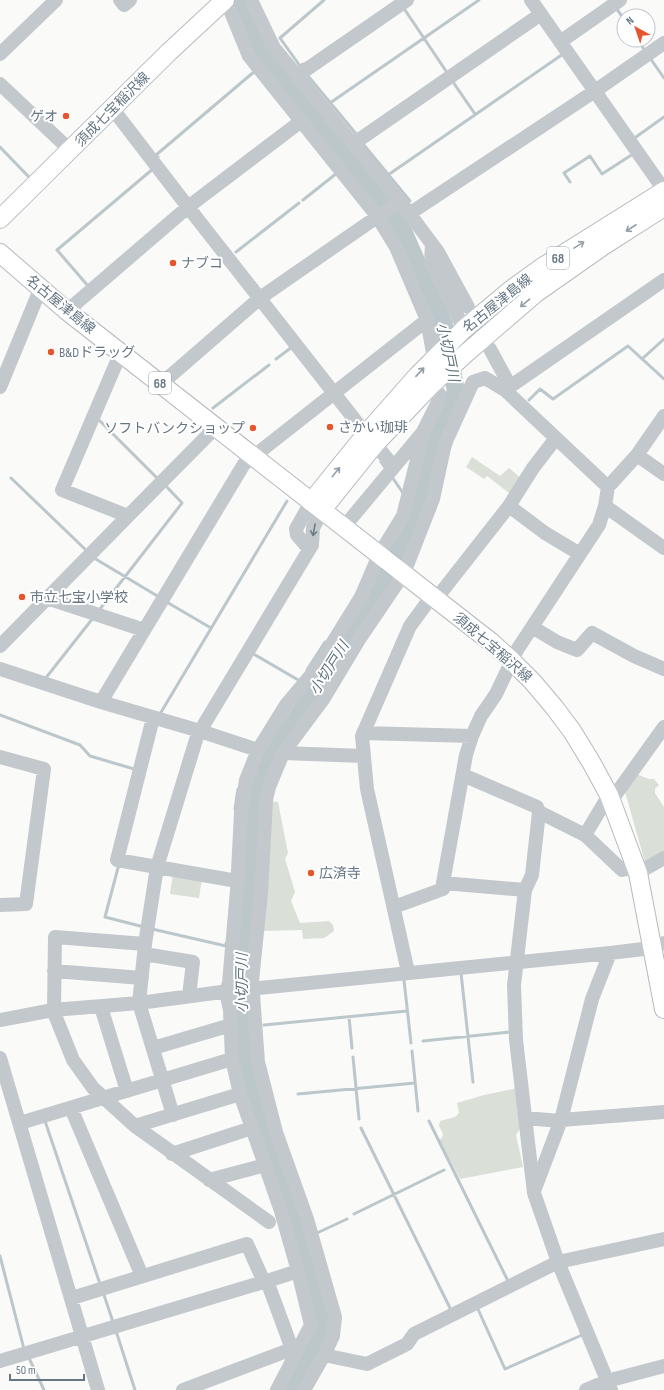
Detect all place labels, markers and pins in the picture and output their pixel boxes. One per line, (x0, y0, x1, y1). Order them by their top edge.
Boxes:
place label: ゲオ (30, 108, 58, 125)
marker: ゲオ (61, 111, 71, 121)
place label: ナブコ (181, 255, 223, 272)
marker: ナブコ (168, 258, 178, 268)
place label: B&Dドラッグ (59, 344, 135, 361)
marker: B&Dドラッグ (46, 347, 56, 357)
place label: さかい珈琲 (338, 419, 408, 436)
place label: ソフトバンクショップ (104, 420, 245, 437)
marker: さかい珈琲 (325, 422, 335, 432)
marker: ソフトバンクショップ (248, 423, 258, 433)
place label: 市立七宝小学校 (30, 589, 128, 606)
marker: 市立七宝小学校 (17, 592, 27, 602)
place label: 広済寺 (319, 865, 361, 882)
marker: 広済寺 (306, 868, 316, 878)

